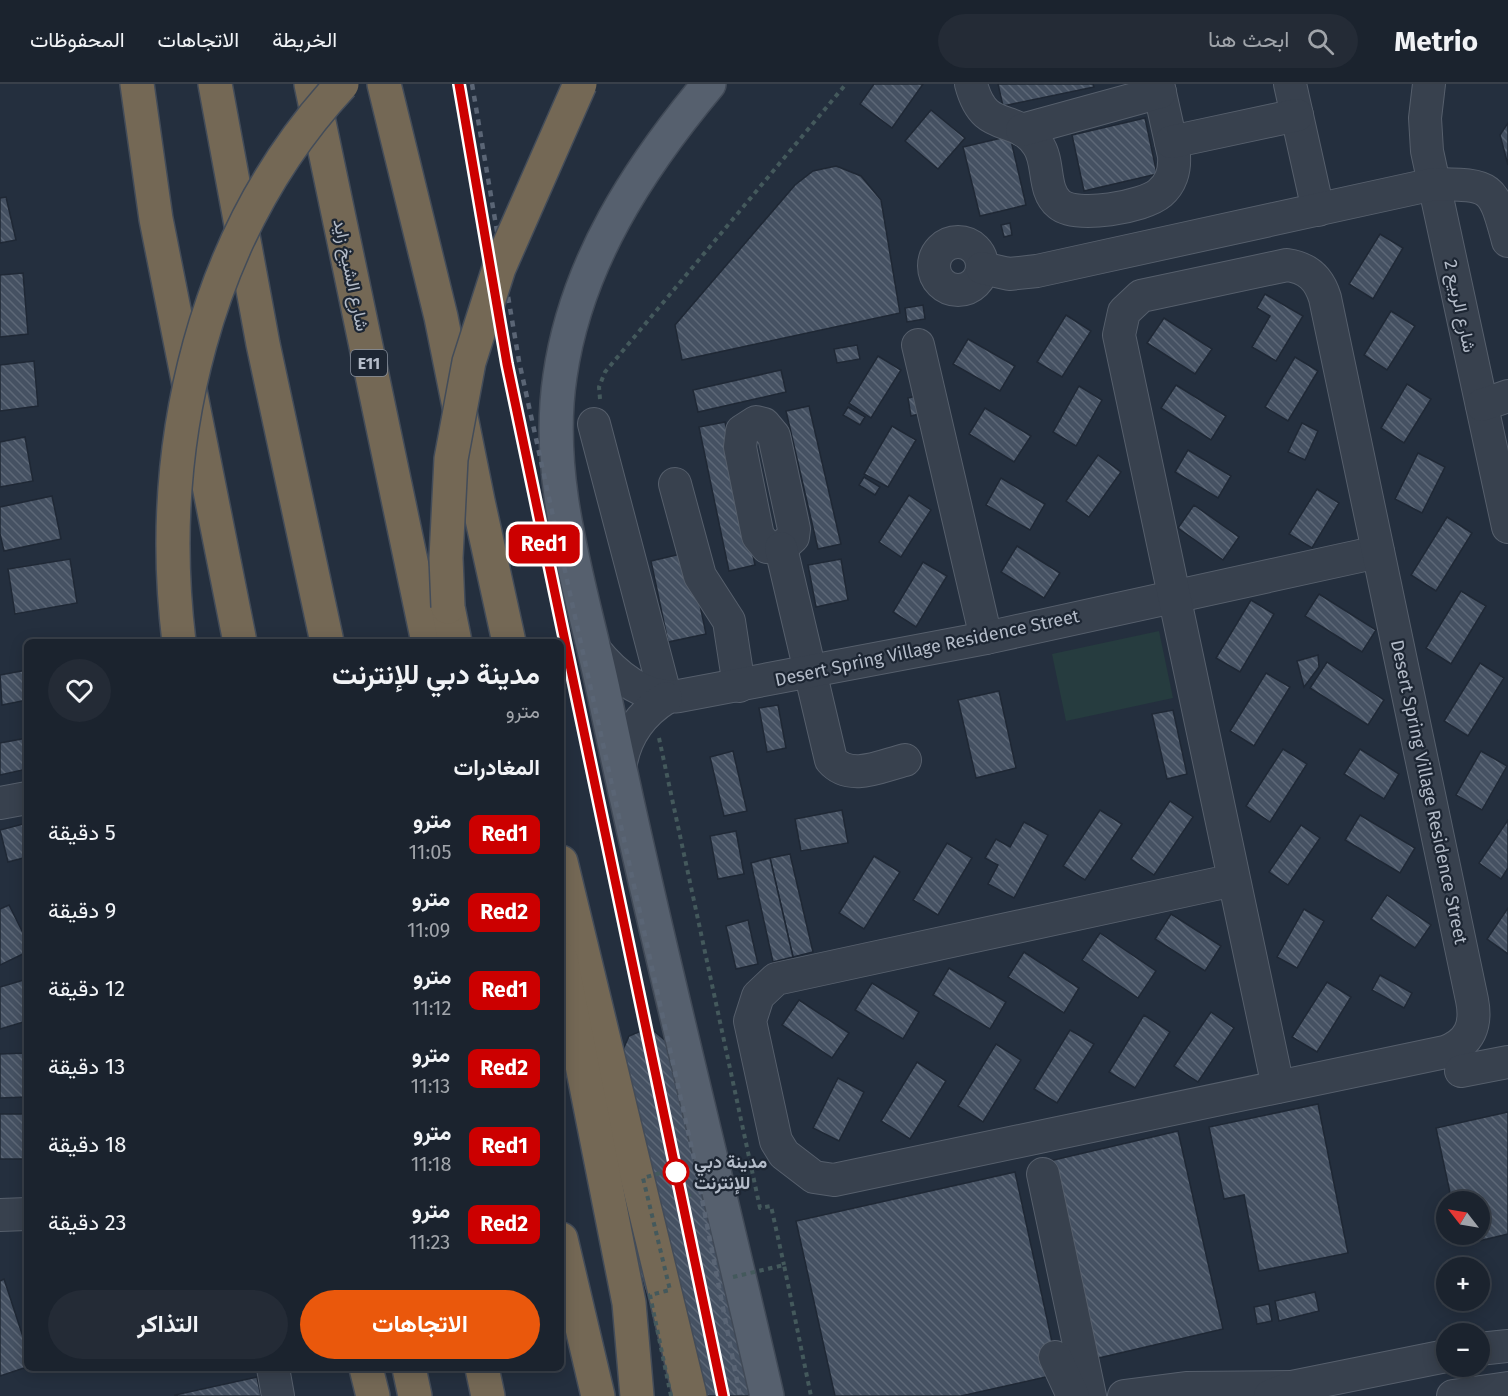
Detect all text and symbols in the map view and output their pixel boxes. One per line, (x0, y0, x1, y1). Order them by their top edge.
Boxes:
search box (938, 14, 1358, 68)
icon: search (1304, 25, 1337, 58)
text: Metrio (1394, 25, 1478, 58)
text: ابحث هنا (1208, 26, 1289, 53)
text: المحفوظات (30, 27, 125, 53)
text: الاتجاهات (158, 27, 239, 53)
text: الخريطة (272, 27, 337, 53)
street label: شارع الشيخ زايد (327, 217, 374, 333)
street label: شارع الربيع 2 (1438, 258, 1481, 355)
road number: E11 (351, 350, 387, 376)
line badge: Red1 (502, 524, 586, 564)
text: Red1 (521, 531, 567, 557)
street label: Desert Spring Village Residence Street (773, 605, 1082, 691)
street label: Desert Spring Village Residence Street (1386, 638, 1472, 947)
text: مدينة دبي للإنترنت (332, 658, 540, 691)
button: heart (48, 659, 111, 722)
text: مترو (506, 699, 540, 723)
text: المغادرات (454, 754, 540, 781)
text: مترو (413, 807, 451, 834)
text: 5 دقيقة (48, 819, 116, 846)
text: Red1 (481, 821, 528, 847)
text: 11:05 (408, 840, 451, 864)
text: مترو (412, 885, 450, 912)
text: 9 دقيقة (48, 897, 116, 924)
text: Red2 (480, 899, 528, 925)
text: 11:09 (407, 918, 450, 942)
text: مترو (413, 963, 451, 990)
text: 12 دقيقة (48, 975, 125, 1002)
text: Red1 (481, 977, 528, 1003)
text: 11:12 (412, 996, 451, 1020)
text: مترو (412, 1041, 450, 1068)
text: 13 دقيقة (48, 1053, 125, 1080)
text: Red2 (480, 1055, 528, 1081)
text: 11:13 (411, 1074, 450, 1098)
text: مترو (413, 1119, 451, 1146)
text: 18 دقيقة (48, 1131, 126, 1158)
text: Red1 (481, 1133, 528, 1159)
place label: مدينة دبي للإنترنت (694, 1151, 767, 1195)
text: 11:18 (411, 1152, 451, 1176)
marker: مدينة دبي للإنترنت (663, 1159, 689, 1185)
north arrow (1436, 1191, 1490, 1245)
map controls (1436, 1191, 1490, 1377)
text: مترو (412, 1197, 450, 1224)
text: 23 دقيقة (48, 1209, 127, 1236)
text: Red2 (480, 1211, 528, 1237)
text: 11:23 (409, 1230, 450, 1254)
button: + (1436, 1257, 1490, 1311)
button: التذاكر (48, 1290, 288, 1359)
button: الاتجاهات (300, 1290, 540, 1359)
button: − (1436, 1323, 1490, 1377)

